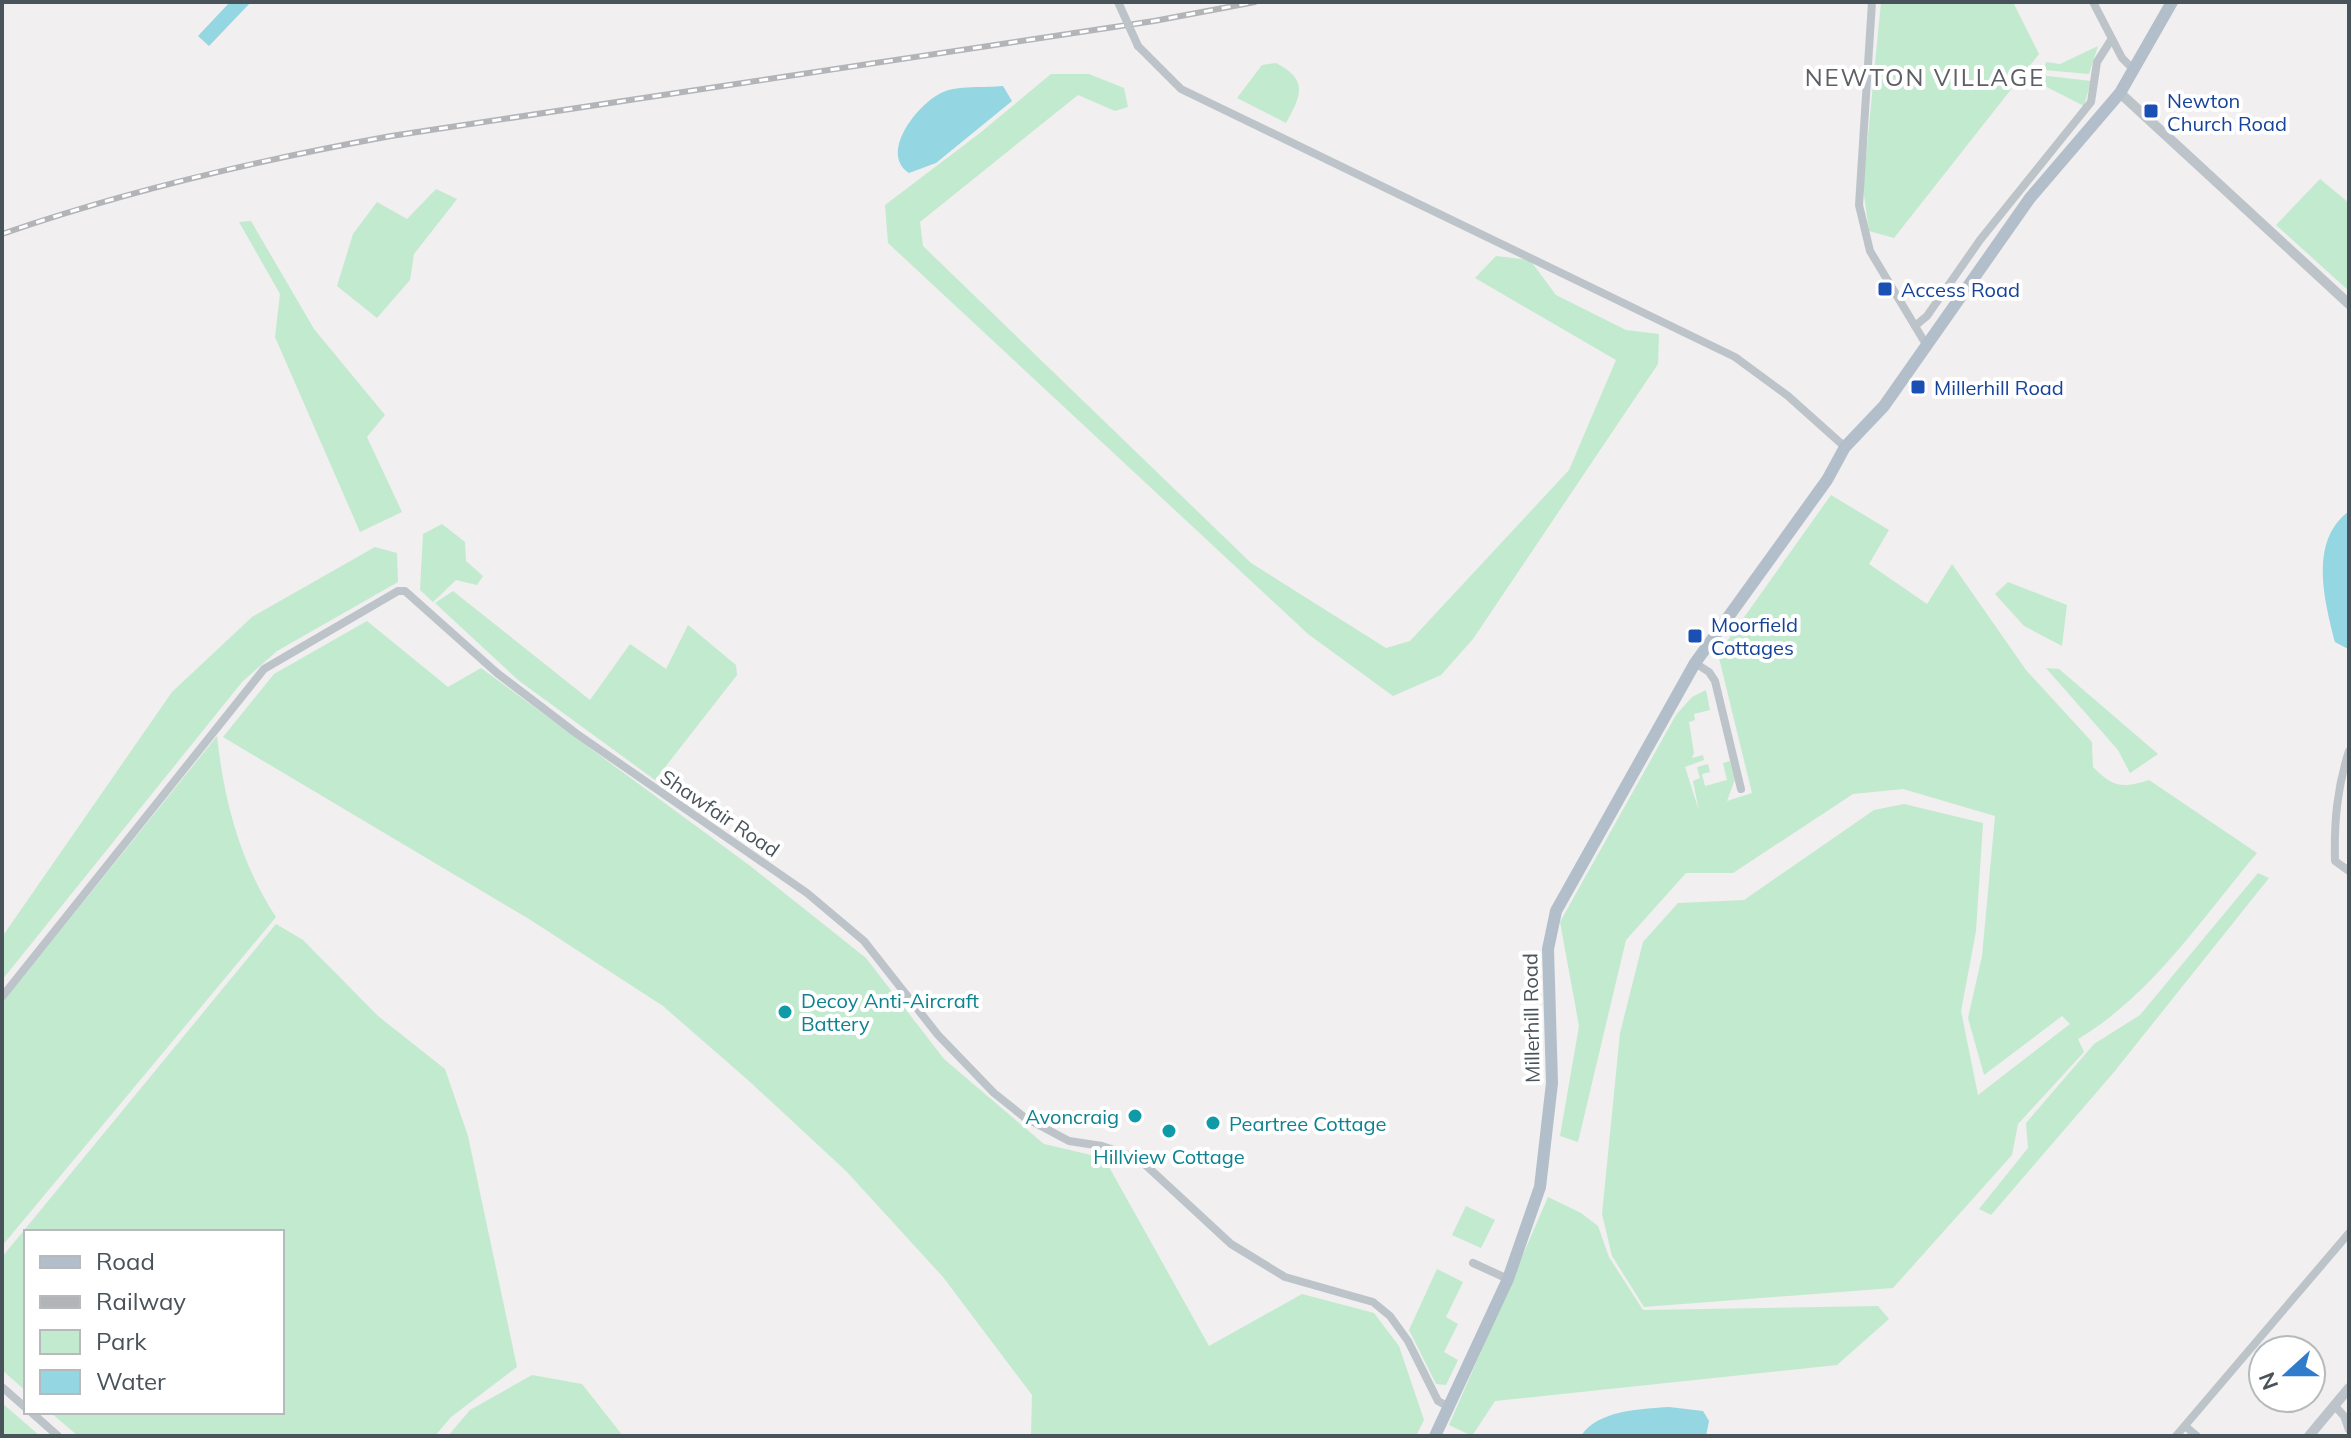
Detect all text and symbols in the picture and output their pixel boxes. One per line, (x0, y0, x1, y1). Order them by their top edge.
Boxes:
district label: NEWTON VILLAGE (1805, 62, 2045, 92)
place label: Newton Church Road (2167, 88, 2287, 136)
marker: Newton Church Road (2142, 102, 2160, 120)
place label: Access Road (1901, 277, 2020, 302)
marker: Access Road (1876, 280, 1894, 298)
place label: Millerhill Road (1934, 375, 2064, 400)
marker: Millerhill Road (1909, 378, 1927, 396)
place label: Moorfield Cottages (1711, 612, 1798, 660)
marker: Moorfield Cottages (1686, 627, 1704, 645)
street label: Shawfair Road (656, 764, 784, 862)
street label: Millerhill Road (1517, 953, 1545, 1083)
place label: Decoy Anti-Aircraft Battery (801, 988, 979, 1036)
marker: Decoy Anti-Aircraft Battery (776, 1003, 794, 1021)
place label: Avoncraig (1025, 1104, 1119, 1129)
marker: Avoncraig (1126, 1107, 1144, 1125)
place label: Peartree Cottage (1229, 1111, 1386, 1136)
marker: Peartree Cottage (1204, 1114, 1222, 1132)
marker: Hillview Cottage (1160, 1122, 1178, 1140)
place label: Hillview Cottage (1093, 1144, 1245, 1169)
legend (24, 1230, 284, 1414)
text: Road (96, 1246, 155, 1276)
text: Railway (96, 1286, 186, 1316)
text: Park (96, 1326, 147, 1356)
north arrow (2247, 1334, 2327, 1414)
text: Water (96, 1366, 166, 1396)
text: N (2252, 1368, 2284, 1394)

